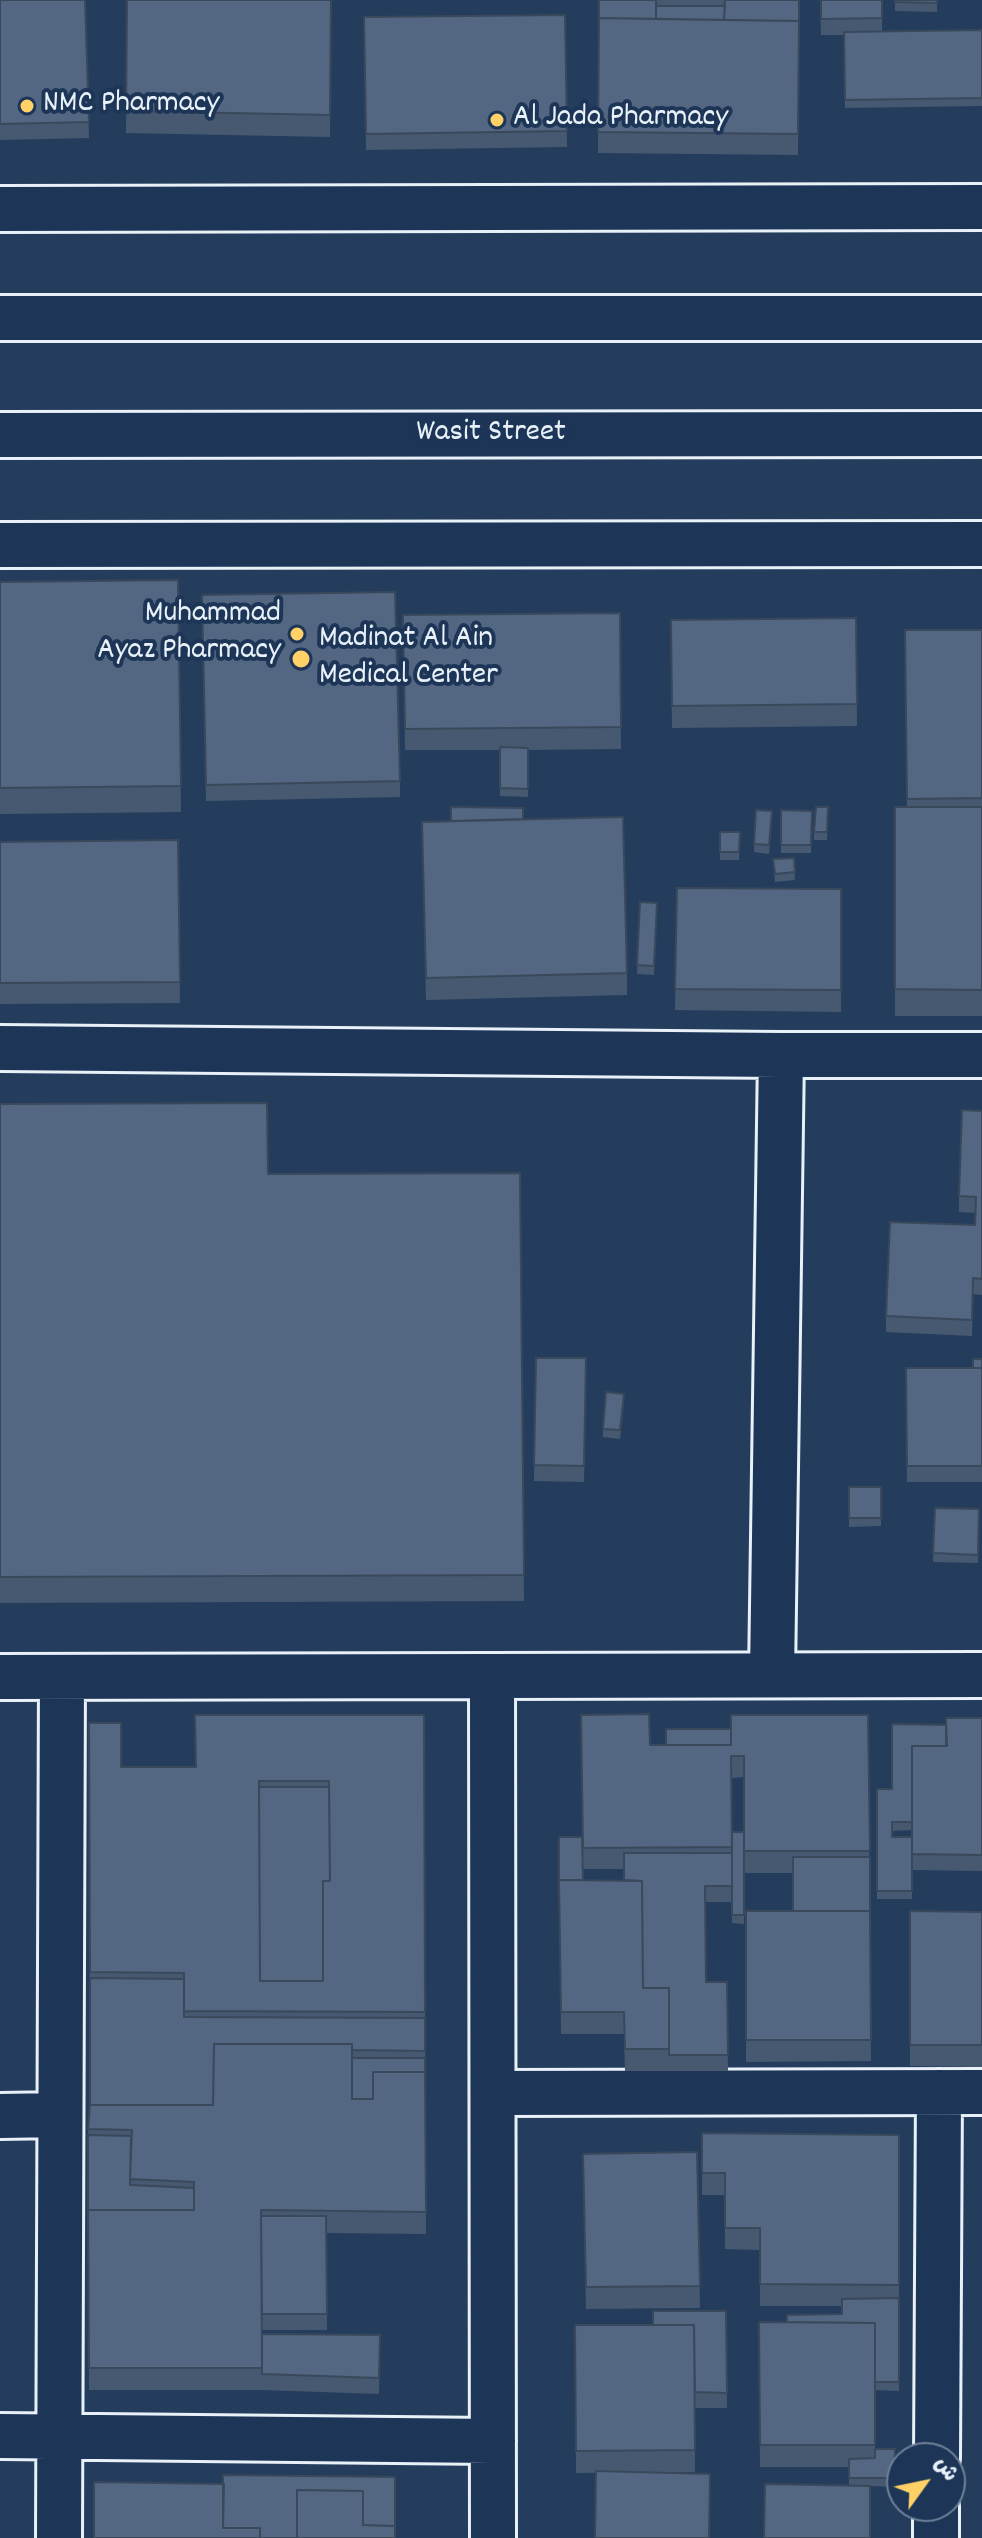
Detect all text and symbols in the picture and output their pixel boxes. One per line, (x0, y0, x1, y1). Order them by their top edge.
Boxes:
place label: NMC Pharmacy (43, 87, 220, 125)
marker: NMC Pharmacy (18, 97, 36, 115)
place label: Al Jada Pharmacy (513, 101, 728, 139)
marker: Al Jada Pharmacy (488, 111, 506, 129)
street label: Wasit Street (416, 416, 566, 454)
place label: Muhammad Ayaz Pharmacy (97, 597, 281, 672)
place label: Madinat Al Ain Medical Center (319, 622, 498, 697)
marker: Muhammad Ayaz Pharmacy (288, 625, 306, 643)
marker: Madinat Al Ain Medical Center (290, 648, 312, 670)
north arrow (886, 2442, 966, 2522)
text: ش (925, 2451, 964, 2488)

